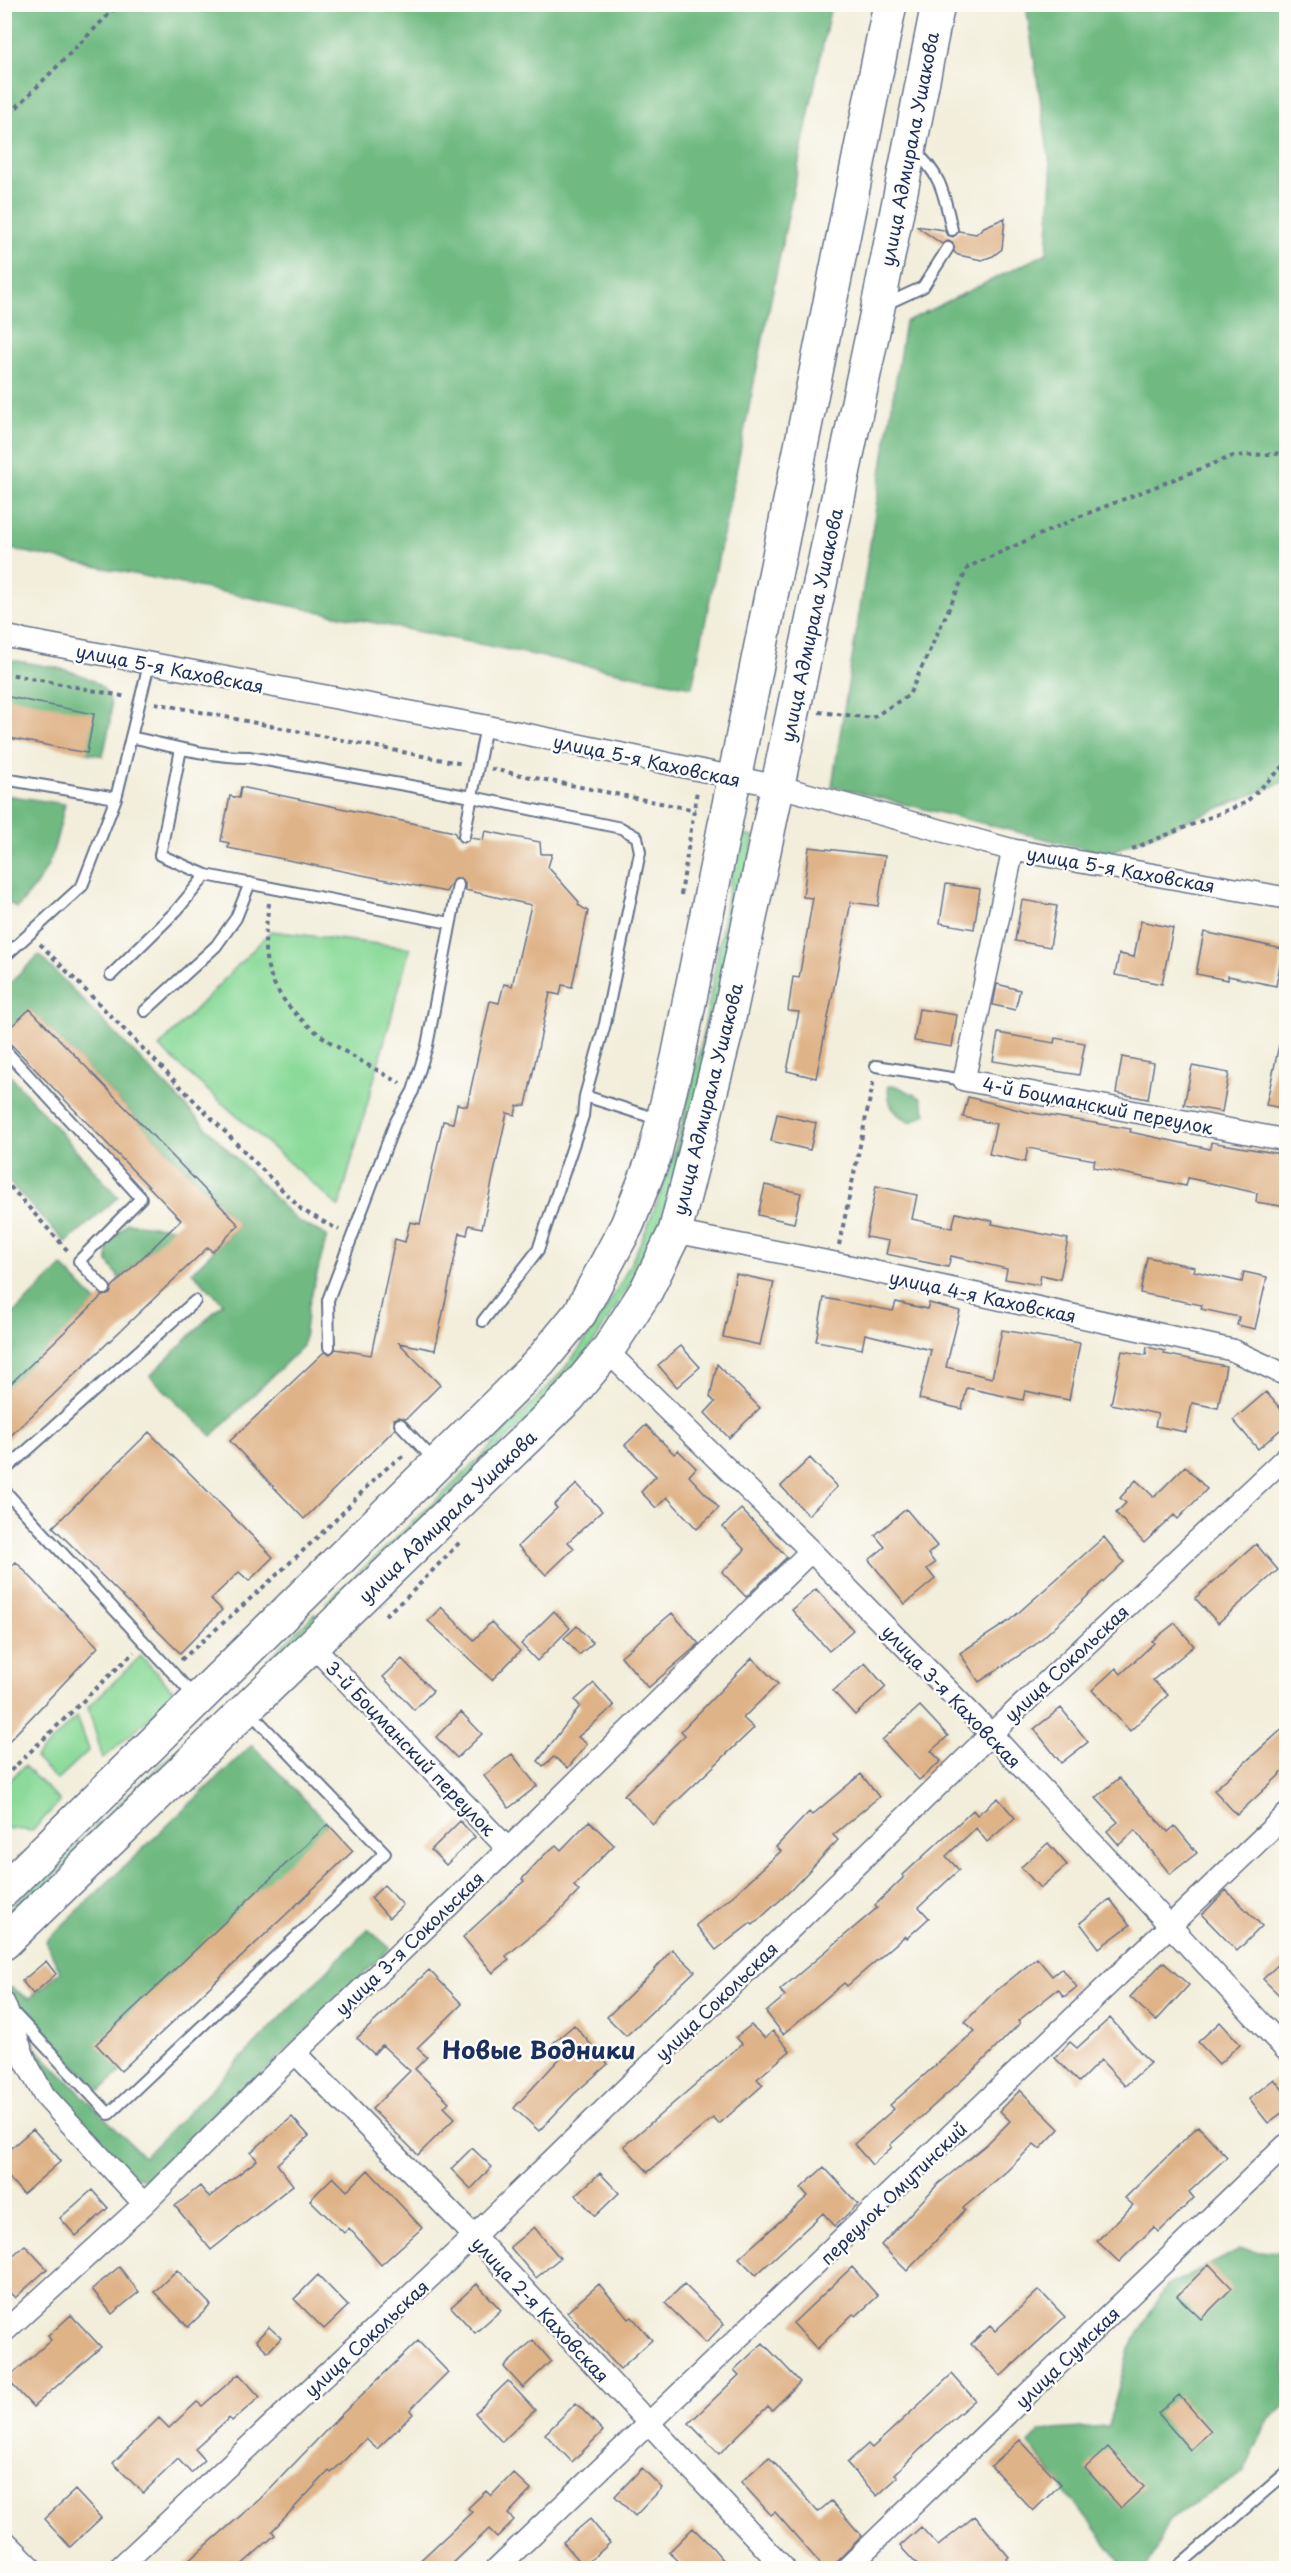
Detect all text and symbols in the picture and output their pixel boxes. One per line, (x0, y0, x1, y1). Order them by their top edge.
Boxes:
street label: улица Адмирала Ушакова (873, 29, 945, 269)
street label: улица Адмирала Ушакова (773, 505, 849, 744)
street label: улица 5-я Каховская (74, 637, 266, 699)
street label: улица 5-я Каховская (551, 727, 743, 793)
street label: улица 5-я Каховская (1025, 839, 1217, 899)
street label: улица Адмирала Ушакова (665, 979, 749, 1218)
street label: 4-й Боцманский переулок (980, 1069, 1216, 1141)
street label: улица 4-я Каховская (887, 1263, 1079, 1329)
street label: улица Адмирала Ушакова (352, 1423, 543, 1609)
street label: улица Сокольская (998, 1598, 1134, 1728)
street label: улица 3-я Каховская (876, 1618, 1028, 1774)
street label: 3-й Боцманский переулок (320, 1654, 502, 1842)
street label: улица 3-я Сокольская (329, 1865, 489, 2021)
street label: улица Сокольская (648, 1935, 784, 2067)
district label: Новые Водники (442, 2031, 636, 2067)
street label: переулок Омутинский (813, 2116, 973, 2270)
street label: улица 2-я Каховская (466, 2230, 616, 2388)
street label: улица Сокольская (298, 2273, 434, 2403)
street label: улица Сумская (1009, 2300, 1125, 2414)

